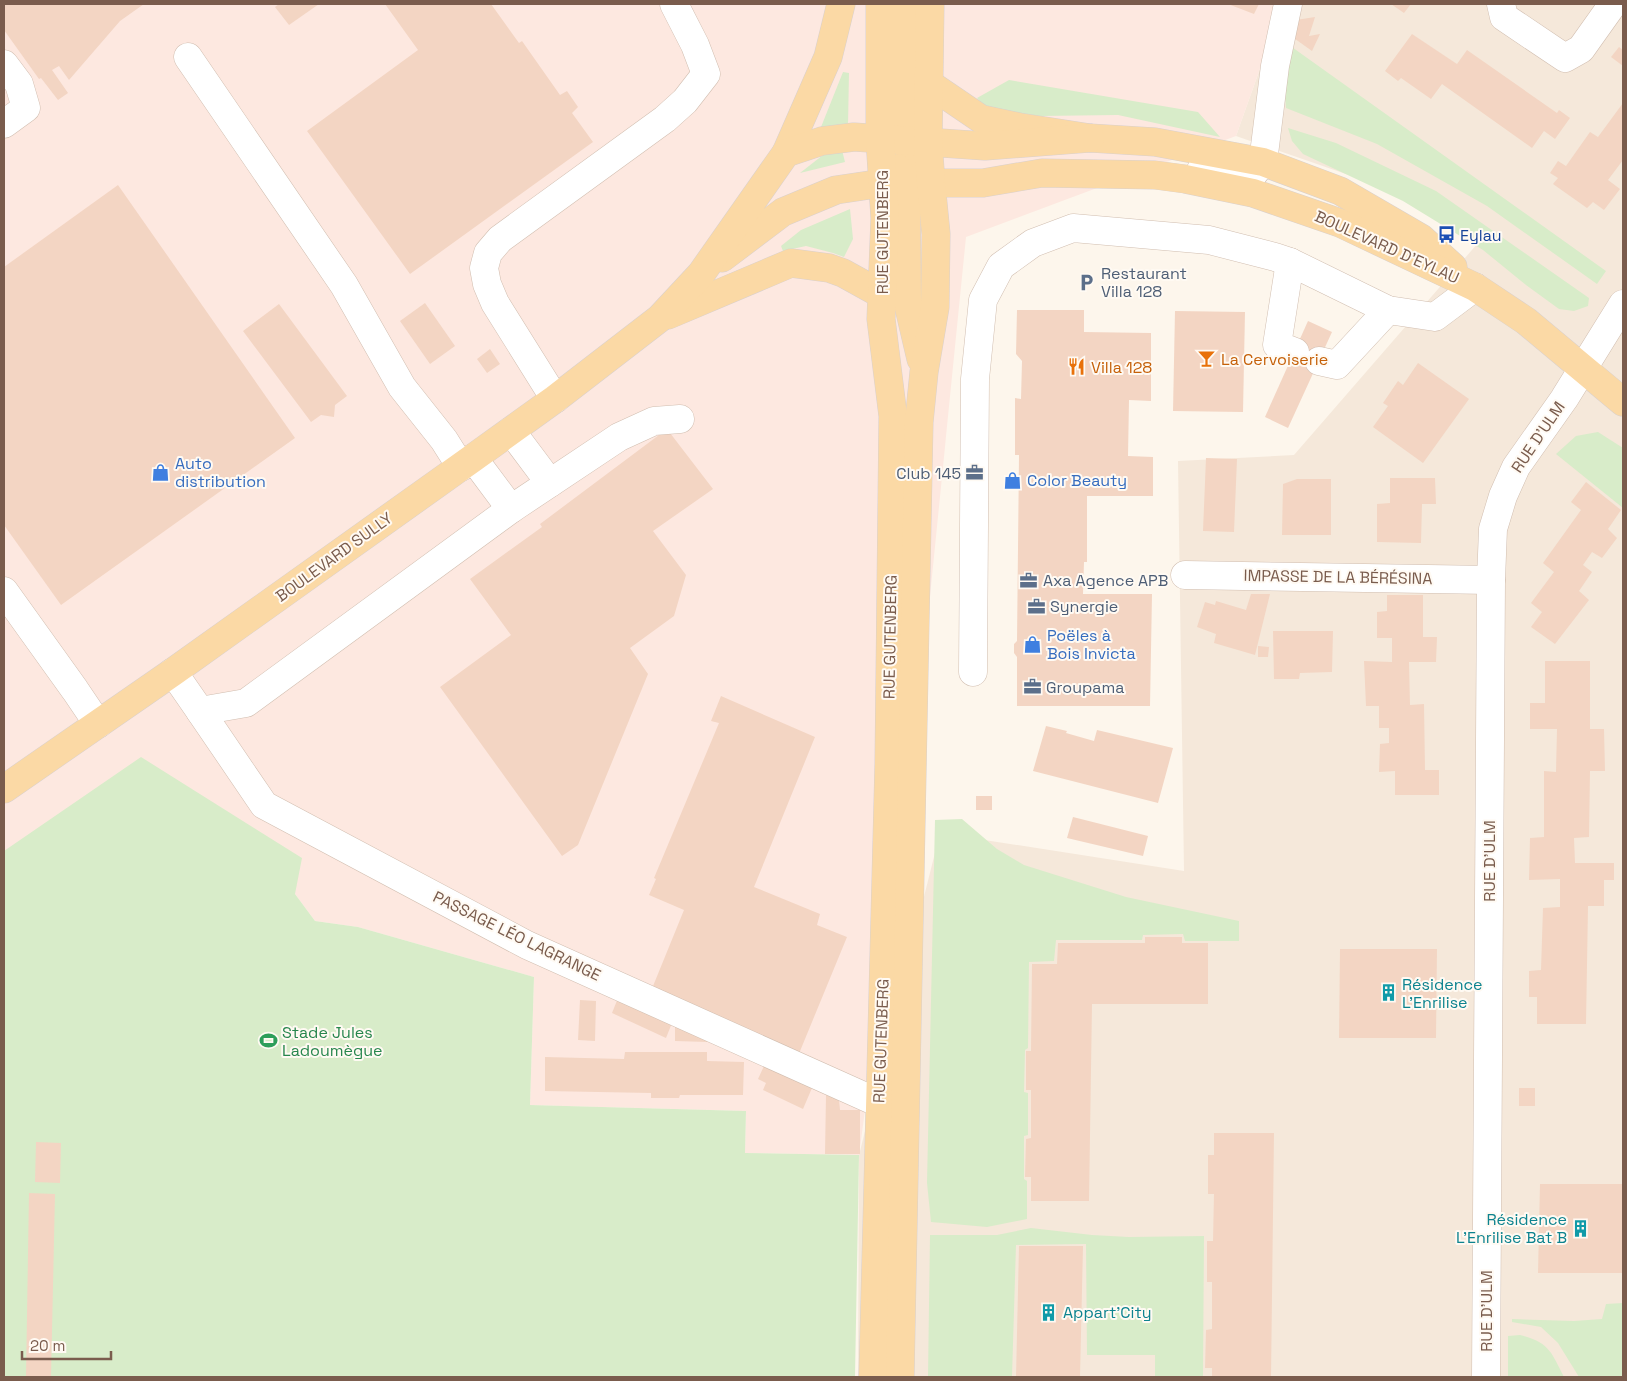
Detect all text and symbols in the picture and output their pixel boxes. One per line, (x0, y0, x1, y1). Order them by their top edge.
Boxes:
street label: RUE GUTENBERG (872, 170, 893, 294)
street label: BOULEVARD D'EYLAU (1311, 206, 1463, 288)
bus stop icon: Eylau (1436, 225, 1456, 245)
place label: Eylau (1460, 225, 1502, 246)
place label: Restaurant Villa 128 (1101, 263, 1187, 302)
parking icon: Restaurant Villa 128 (1077, 272, 1097, 292)
bar icon: La Cervoiserie (1197, 349, 1217, 369)
place label: La Cervoiserie (1221, 349, 1328, 370)
restaurant icon: Villa 128 (1067, 357, 1087, 377)
place label: Villa 128 (1091, 357, 1152, 378)
street label: RUE D'ULM (1506, 397, 1570, 477)
place label: Auto distribution (175, 453, 266, 492)
shop icon: Auto distribution (151, 462, 171, 482)
place label: Club 145 (896, 463, 961, 484)
office icon: Club 145 (965, 463, 985, 483)
shop icon: Color Beauty (1003, 470, 1023, 490)
place label: Color Beauty (1027, 470, 1127, 491)
street label: BOULEVARD SULLY (271, 507, 397, 606)
street label: IMPASSE DE LA BÉRÉSINA (1243, 565, 1433, 589)
office icon: Axa Agence APB (1019, 570, 1039, 590)
place label: Axa Agence APB (1043, 570, 1168, 591)
street label: RUE GUTENBERG (878, 575, 902, 699)
office icon: Synergie (1026, 596, 1046, 616)
place label: Synergie (1050, 596, 1118, 617)
place label: Poëles à Bois Invicta (1047, 625, 1136, 664)
shop icon: Poëles à Bois Invicta (1023, 634, 1043, 654)
office icon: Groupama (1022, 677, 1042, 697)
place label: Groupama (1046, 677, 1124, 698)
street label: RUE D'ULM (1479, 820, 1500, 902)
street label: PASSAGE LÉO LAGRANGE (430, 886, 604, 986)
place label: Résidence L'Enrilise (1402, 974, 1483, 1013)
street label: RUE GUTENBERG (868, 978, 894, 1104)
building icon: Résidence L'Enrilise (1378, 983, 1398, 1003)
place label: Stade Jules Ladoumègue (282, 1022, 382, 1061)
sports icon: Stade Jules Ladoumègue (258, 1031, 278, 1051)
place label: Résidence L'Enrilise Bat B (1456, 1209, 1567, 1248)
building icon: Résidence L'Enrilise Bat B (1571, 1218, 1591, 1238)
street label: RUE D'ULM (1476, 1270, 1497, 1352)
building icon: Appart'City (1039, 1302, 1059, 1322)
place label: Appart'City (1063, 1302, 1152, 1323)
scale bar (22, 1328, 111, 1360)
text: 20 m (30, 1336, 65, 1355)

